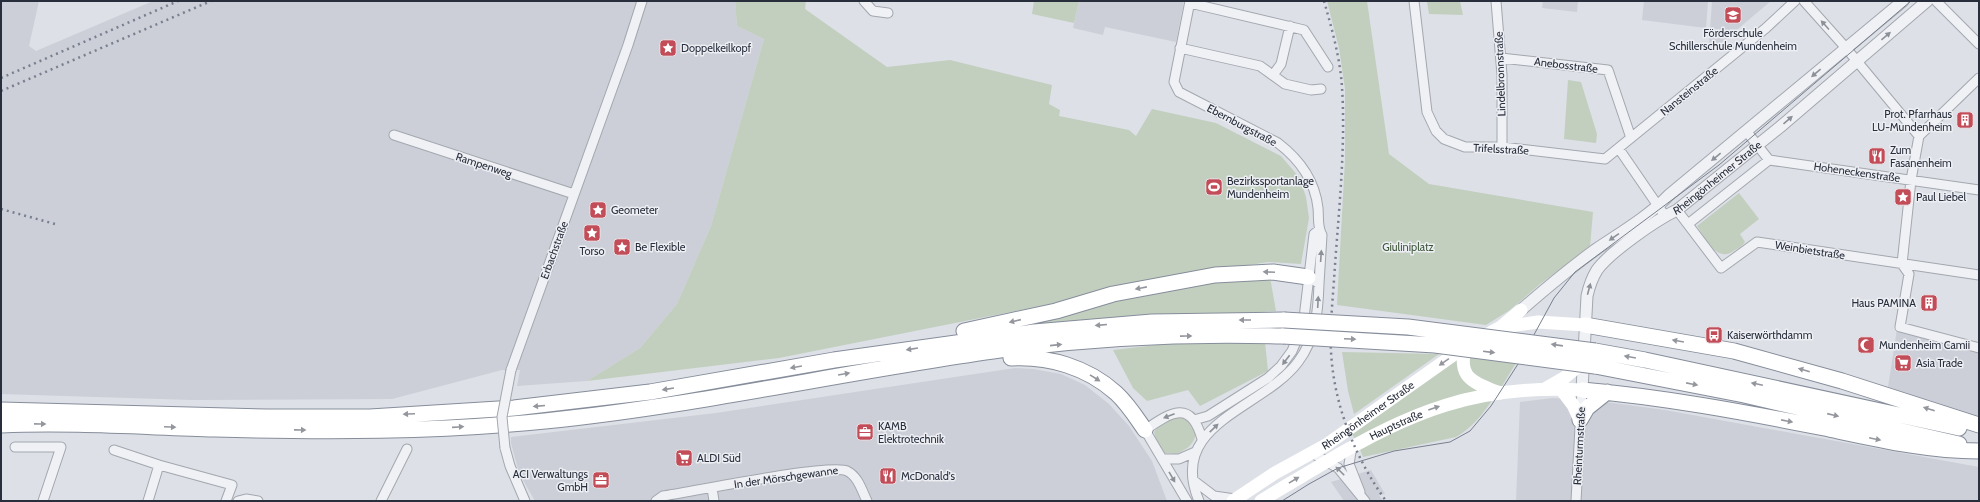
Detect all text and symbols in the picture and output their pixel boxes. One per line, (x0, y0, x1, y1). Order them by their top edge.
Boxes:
school or university icon: Förderschule Schillerschule Mundenheim (1723, 5, 1743, 25)
one-way arrow (1820, 19, 1829, 30)
place label: Förderschule Schillerschule Mundenheim (1669, 26, 1797, 53)
street label: Lindelbronnstraße (1492, 31, 1508, 117)
one-way arrow (1881, 32, 1890, 41)
place icon: Doppelkeilkopf (658, 38, 678, 58)
place label: Doppelkeilkopf (681, 41, 752, 55)
street label: Anebosstraße (1533, 54, 1599, 76)
street label: Nansteinstraße (1657, 63, 1721, 119)
one-way arrow (1811, 69, 1821, 78)
street label: Ebernburgstraße (1205, 101, 1280, 149)
place label: Prot. Pfarrhaus LU-Mundenheim (1872, 107, 1952, 134)
building icon: Prot. Pfarrhaus LU-Mundenheim (1955, 110, 1975, 130)
one-way arrow (1783, 115, 1793, 124)
street label: Rheingönheimer Straße (1671, 138, 1765, 218)
street label: Trifelsstraße (1473, 141, 1530, 157)
place label: Zum Fasanenheim (1890, 143, 1952, 170)
restaurant icon: Zum Fasanenheim (1867, 146, 1887, 166)
street label: Rampenweg (454, 149, 514, 181)
one-way arrow (1711, 152, 1722, 161)
street label: Hoheneckenstraße (1813, 159, 1902, 185)
place label: Bezirkssportanlage Mundenheim (1227, 174, 1314, 201)
sports icon: Bezirkssportanlage Mundenheim (1204, 177, 1224, 197)
place icon: Paul Liebel (1893, 187, 1913, 207)
place label: Paul Liebel (1916, 190, 1966, 204)
place icon: Geometer (588, 200, 608, 220)
place label: Geometer (611, 203, 659, 217)
street label: Erbachstraße (537, 219, 571, 281)
place icon: Torso (582, 223, 602, 243)
one-way arrow (1609, 233, 1620, 241)
place icon: Be Flexible (612, 237, 632, 257)
street label: Weinbietstraße (1774, 238, 1846, 263)
place label: Be Flexible (635, 240, 686, 254)
park label: Giuliniplatz (1382, 240, 1434, 254)
place label: Torso (579, 244, 605, 258)
one-way arrow (1318, 250, 1325, 262)
one-way arrow (1263, 269, 1275, 276)
one-way arrow (1586, 283, 1592, 295)
one-way arrow (1134, 286, 1147, 292)
building icon: Haus PAMINA (1919, 293, 1939, 313)
one-way arrow (1315, 296, 1322, 308)
place label: Haus PAMINA (1851, 296, 1916, 310)
one-way arrow (1238, 317, 1251, 323)
one-way arrow (1009, 318, 1021, 324)
one-way arrow (1095, 322, 1107, 329)
bus stop icon: Kaiserwörthdamm (1704, 325, 1724, 345)
place label: Kaiserwörthdamm (1727, 328, 1813, 342)
one-way arrow (1180, 333, 1193, 339)
mosque icon: Mundenheim Camii (1856, 335, 1876, 355)
one-way arrow (1344, 336, 1357, 342)
one-way arrow (1672, 338, 1684, 344)
place label: Mundenheim Camii (1879, 338, 1970, 352)
one-way arrow (1050, 341, 1062, 348)
one-way arrow (1551, 342, 1563, 348)
one-way arrow (906, 346, 918, 352)
one-way arrow (1483, 349, 1495, 355)
supermarket icon: Asia Trade (1893, 353, 1913, 373)
one-way arrow (1281, 354, 1290, 365)
one-way arrow (1624, 354, 1636, 360)
place label: Asia Trade (1916, 356, 1963, 370)
one-way arrow (1439, 358, 1449, 366)
one-way arrow (790, 364, 802, 370)
one-way arrow (1798, 367, 1811, 373)
one-way arrow (838, 371, 850, 377)
one-way arrow (1089, 374, 1101, 381)
street label: Rheingönheimer Straße (1319, 378, 1417, 453)
one-way arrow (1751, 380, 1763, 386)
one-way arrow (1686, 382, 1699, 388)
one-way arrow (661, 386, 674, 392)
one-way arrow (533, 403, 545, 410)
one-way arrow (1429, 405, 1441, 411)
street label: Rheinturmstraße (1570, 406, 1588, 485)
one-way arrow (1922, 406, 1934, 412)
street label: Hauptstraße (1367, 407, 1425, 443)
one-way arrow (403, 411, 415, 418)
one-way arrow (1163, 412, 1175, 419)
one-way arrow (1827, 412, 1839, 418)
place label: KAMB Elektrotechnik (878, 419, 944, 446)
one-way arrow (1780, 419, 1793, 425)
one-way arrow (34, 421, 47, 427)
office icon: KAMB Elektrotechnik (855, 422, 875, 442)
one-way arrow (164, 424, 176, 431)
one-way arrow (452, 424, 464, 431)
one-way arrow (1209, 424, 1218, 433)
one-way arrow (294, 427, 307, 433)
one-way arrow (1869, 436, 1881, 442)
supermarket icon: ALDI Süd (674, 448, 694, 468)
place label: ALDI Süd (697, 451, 741, 465)
street label: In der Mörschgewanne (733, 463, 839, 491)
restaurant icon: McDonald's (878, 466, 898, 486)
one-way arrow (1336, 466, 1345, 476)
place label: ACI Verwaltungs GmbH (513, 467, 588, 494)
place label: McDonald's (901, 469, 956, 483)
office icon: ACI Verwaltungs GmbH (591, 470, 611, 490)
one-way arrow (1169, 471, 1176, 482)
one-way arrow (1288, 477, 1300, 484)

